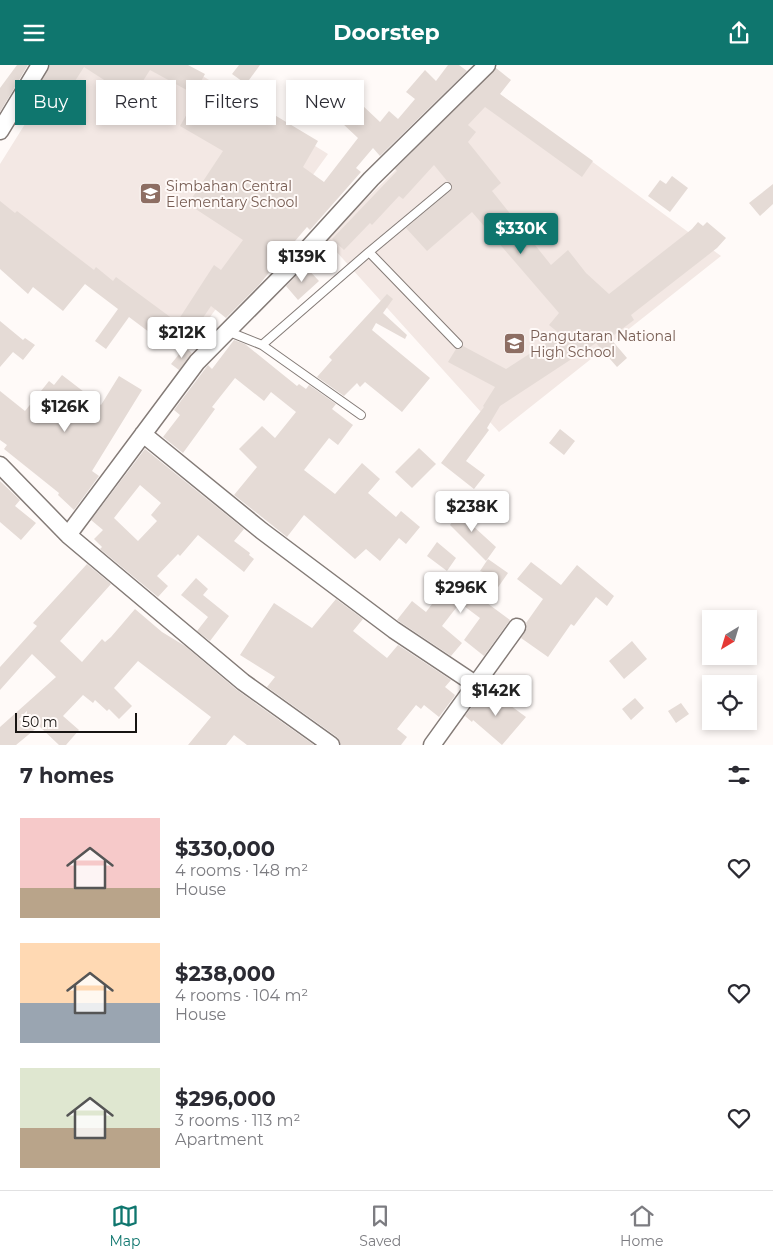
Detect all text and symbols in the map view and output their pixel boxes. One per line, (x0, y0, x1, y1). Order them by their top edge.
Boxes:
icon: menu (20, 19, 48, 47)
text: Doorstep (333, 19, 440, 46)
icon: share (725, 19, 753, 47)
chip: Buy (15, 80, 86, 125)
chip: Rent (96, 80, 176, 125)
chip: Filters (186, 80, 276, 125)
chip: New (286, 80, 364, 125)
place label: Simbahan Central Elementary School (166, 177, 298, 211)
school or university icon: Simbahan Central Elementary School (138, 182, 162, 206)
pin: $330K (486, 213, 556, 255)
text: $330K (495, 219, 547, 238)
pin: $139K (267, 241, 337, 283)
text: $139K (278, 247, 326, 266)
pin: $212K (147, 317, 217, 359)
text: $212K (158, 323, 206, 342)
place label: Pangutaran National High School (530, 327, 676, 361)
school or university icon: Pangutaran National High School (502, 332, 526, 356)
pin: $126K (30, 391, 100, 433)
text: $126K (41, 397, 89, 416)
pin: $238K (437, 491, 507, 533)
text: $238K (446, 497, 498, 516)
pin: $296K (426, 571, 496, 614)
text: $296K (435, 578, 487, 597)
north arrow (702, 610, 758, 665)
map controls (702, 610, 757, 730)
pin: $142K (461, 675, 531, 717)
button: locate (702, 675, 757, 730)
text: $142K (472, 681, 520, 700)
scale bar (15, 710, 138, 733)
text: 50 m (22, 713, 58, 731)
icon: filters (725, 761, 753, 789)
text: 7 homes (20, 763, 114, 788)
text: $330,000 (175, 836, 275, 861)
icon: home (60, 838, 120, 898)
icon: heart (725, 854, 753, 882)
text: 4 rooms · 148 m² (175, 861, 308, 880)
text: House (175, 880, 226, 899)
text: $238,000 (175, 961, 275, 986)
icon: home (60, 963, 120, 1023)
icon: heart (725, 979, 753, 1007)
text: 4 rooms · 104 m² (175, 986, 308, 1005)
text: House (175, 1005, 226, 1024)
text: $296,000 (175, 1086, 276, 1111)
icon: home (60, 1088, 120, 1148)
icon: heart (725, 1104, 753, 1132)
text: 3 rooms · 113 m² (175, 1111, 300, 1130)
text: Apartment (175, 1130, 264, 1149)
tab: Map (109, 1202, 141, 1250)
tab: Saved (359, 1202, 401, 1250)
tab: Home (620, 1202, 664, 1250)

